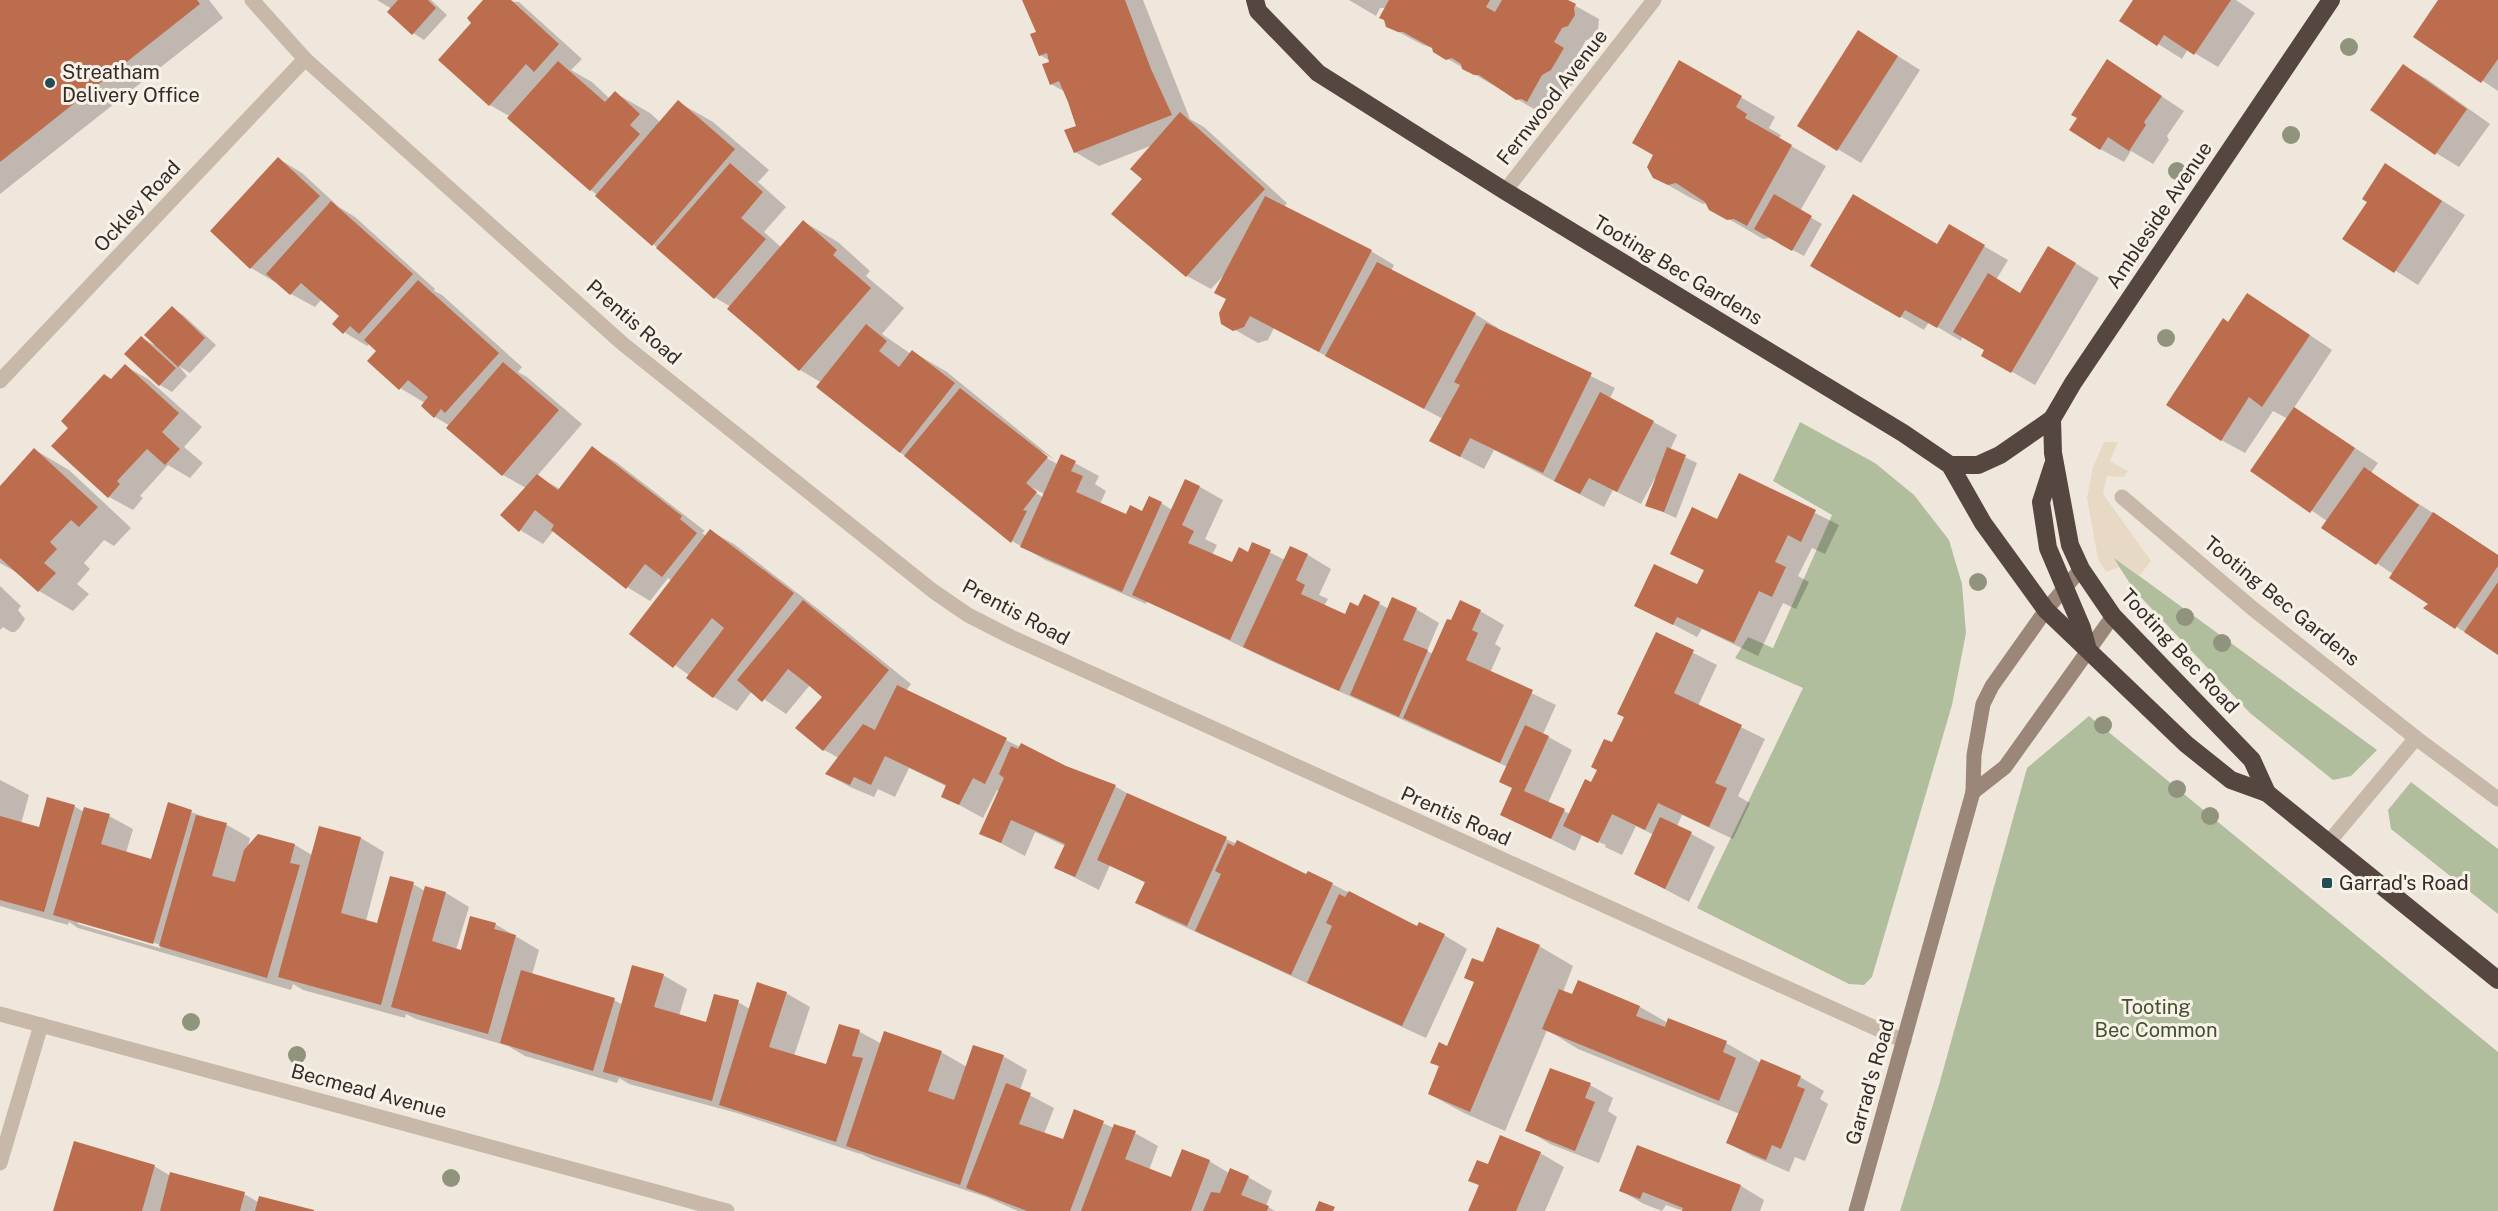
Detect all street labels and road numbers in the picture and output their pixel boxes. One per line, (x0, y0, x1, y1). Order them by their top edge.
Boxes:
street label: Fernwood Avenue (1492, 24, 1612, 170)
street label: Ambleside Avenue (2101, 137, 2217, 293)
street label: Ockley Road (89, 155, 185, 257)
street label: Tooting Bec Gardens (1589, 210, 1767, 330)
street label: Prentis Road (582, 274, 686, 370)
street label: Tooting Bec Gardens (2199, 531, 2365, 671)
street label: Prentis Road (958, 574, 1074, 650)
street label: Tooting Bec Road (2116, 584, 2244, 718)
street label: Prentis Road (1397, 781, 1515, 851)
street label: Garrad's Road (1841, 1016, 1899, 1148)
street label: Becmead Avenue (288, 1059, 450, 1123)

